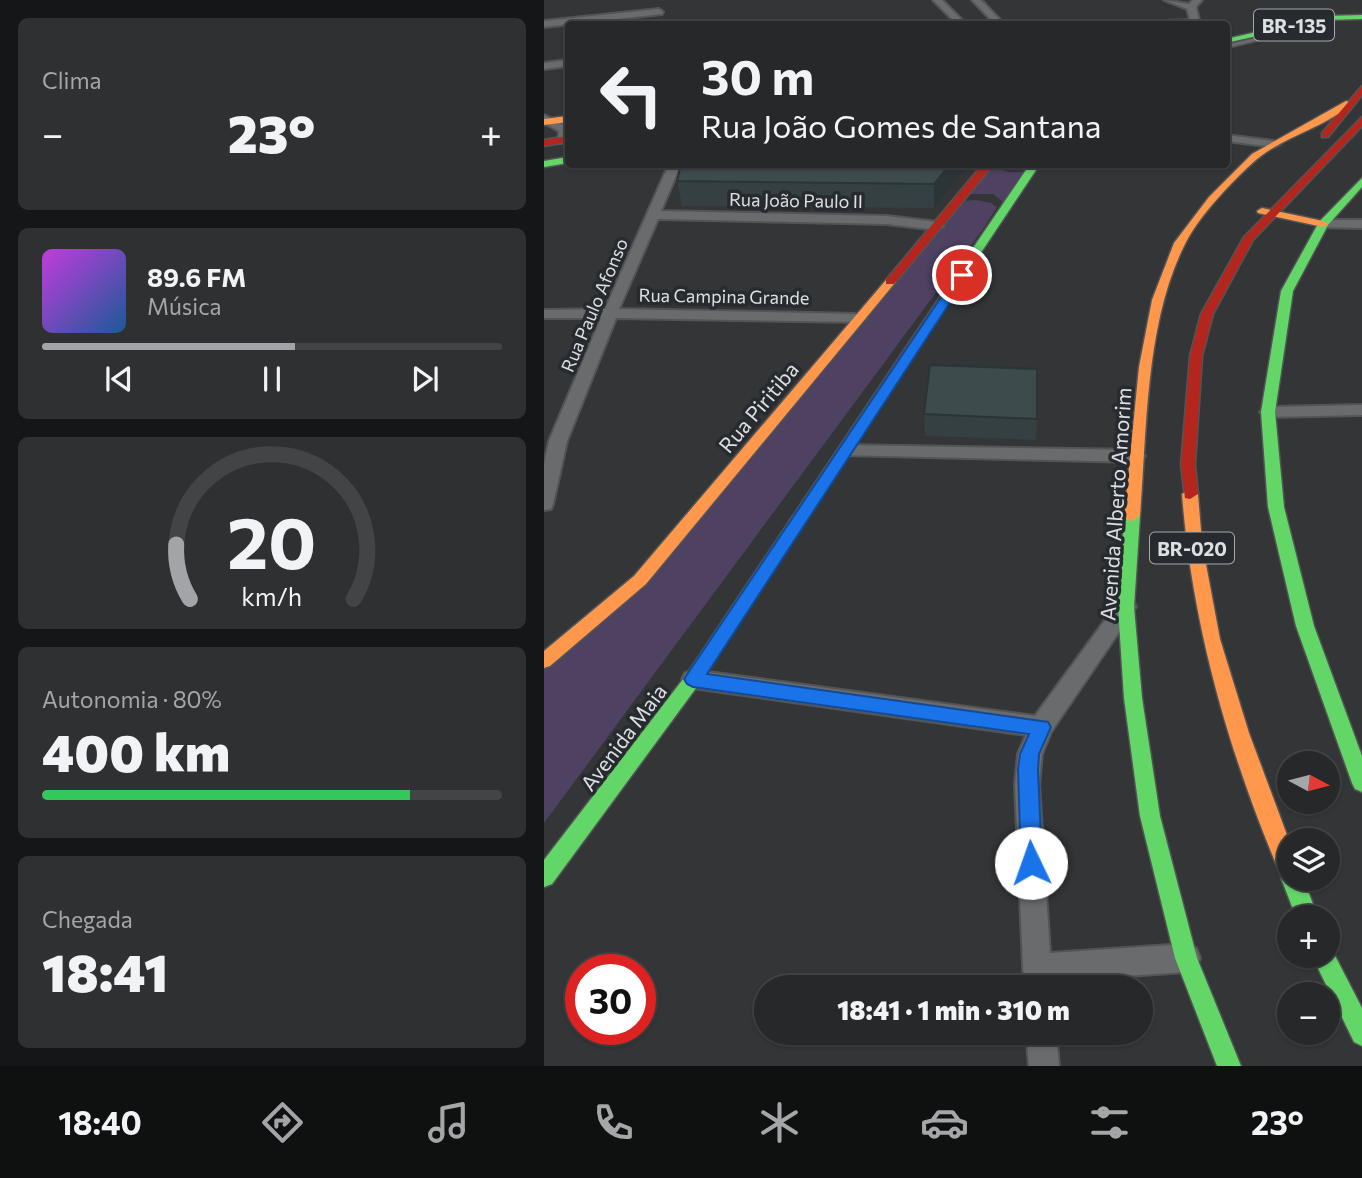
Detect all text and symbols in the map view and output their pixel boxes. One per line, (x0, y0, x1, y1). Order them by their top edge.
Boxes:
road number: BR-135 (1254, 10, 1334, 41)
text: 30 m (701, 45, 814, 105)
icon: left (586, 49, 677, 140)
text: Clima (42, 66, 102, 94)
text: 23° (228, 100, 315, 164)
text: Rua João Gomes de Santana (701, 105, 1102, 145)
text: − (42, 109, 64, 156)
text: + (480, 109, 502, 156)
street label: Rua João Paulo II (729, 188, 863, 212)
street label: Rua Paulo Afonso (556, 235, 632, 375)
pin (932, 245, 992, 305)
icon: arrive (943, 256, 981, 294)
text: 89.6 FM (147, 261, 246, 292)
street label: Rua Campina Grande (639, 284, 809, 308)
text: Música (147, 292, 222, 320)
street label: Rua Piritiba (713, 357, 803, 457)
icon: previous (100, 360, 138, 398)
icon: pause (253, 360, 291, 398)
icon: next (406, 360, 444, 398)
street label: Avenida Alberto Amorim (1094, 386, 1136, 622)
text: 20 (227, 495, 317, 584)
road number: BR-020 (1150, 533, 1234, 564)
text: km/h (242, 581, 302, 611)
street label: Avenida Maia (575, 679, 671, 795)
text: Autonomia · 80% (42, 685, 222, 713)
text: 400 km (42, 719, 230, 783)
north arrow (1277, 751, 1340, 814)
map controls (1277, 751, 1340, 1045)
position arrow (994, 826, 1068, 900)
button: layers (1277, 828, 1340, 891)
text: Chegada (42, 905, 133, 933)
button: + (1277, 905, 1340, 968)
text: 18:41 (42, 939, 168, 1003)
speed limit sign: 30 (565, 954, 656, 1045)
button: − (1277, 982, 1340, 1045)
text: 18:41 · 1 min · 310 m (837, 994, 1070, 1025)
icon: directions (258, 1098, 307, 1147)
icon: music (424, 1098, 473, 1147)
icon: phone (589, 1098, 638, 1147)
icon: climate (755, 1098, 804, 1147)
icon: car (920, 1098, 969, 1147)
icon: filters (1085, 1098, 1134, 1147)
text: 18:40 (58, 1102, 142, 1142)
text: 23° (1251, 1102, 1304, 1142)

